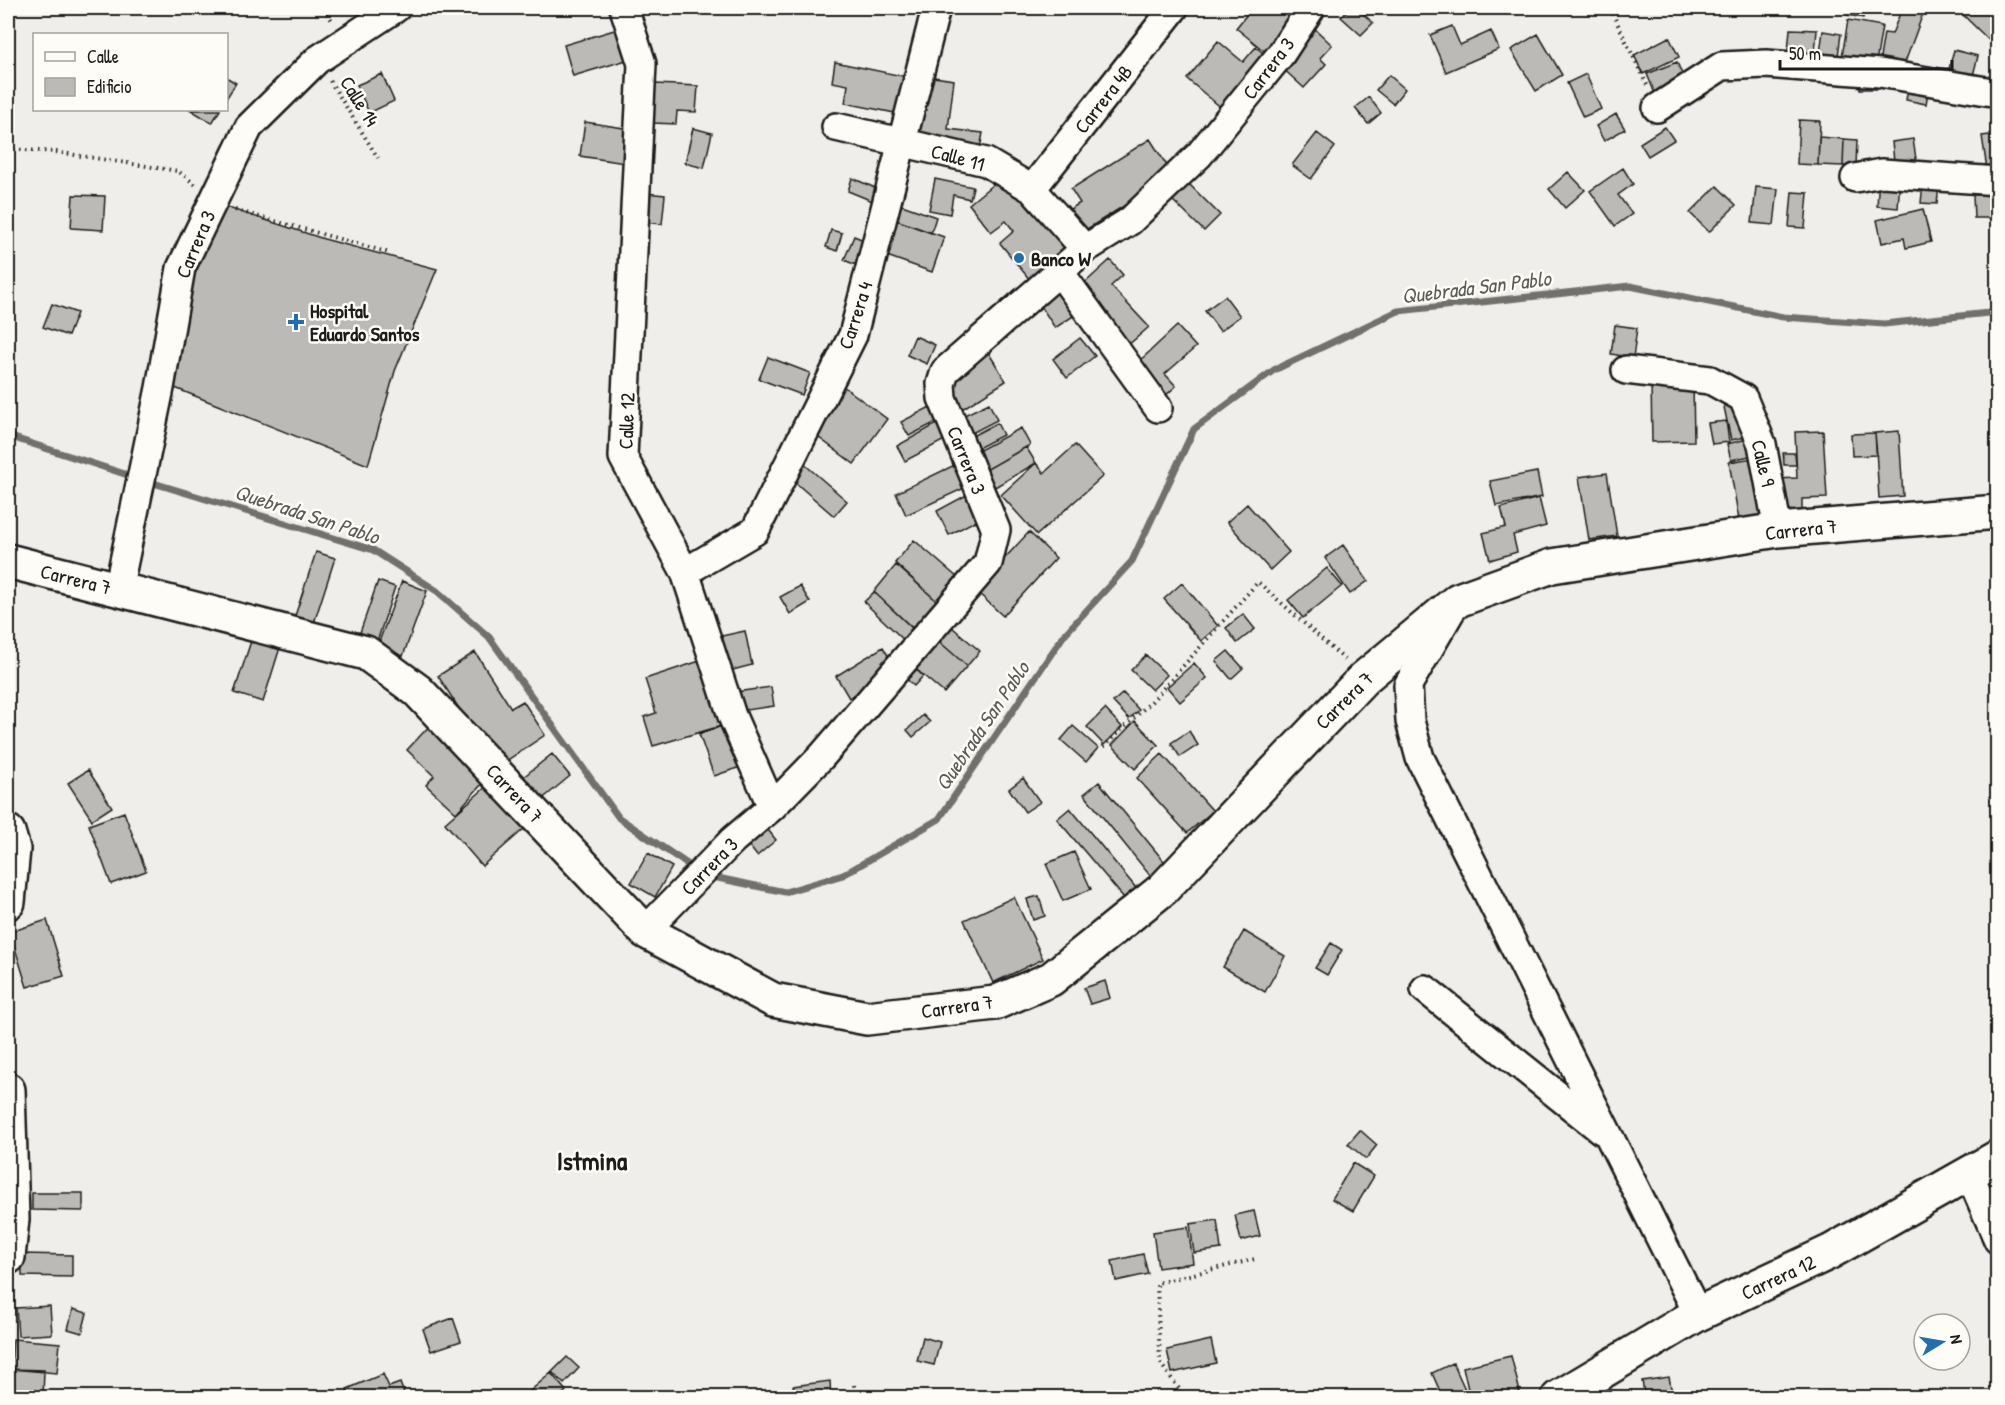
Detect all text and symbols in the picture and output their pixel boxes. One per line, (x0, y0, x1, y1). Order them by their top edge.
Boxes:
street label: Carrera 3 (1236, 31, 1300, 105)
legend (33, 33, 228, 111)
scale bar (1780, 33, 1952, 71)
text: 50 m (1789, 41, 1821, 66)
text: Calle (87, 44, 119, 69)
street label: Carrera 4B (1068, 59, 1138, 139)
street label: Calle 14 (334, 71, 386, 131)
text: Edificio (87, 74, 131, 99)
street label: Calle 11 (928, 137, 988, 177)
street label: Carrera 3 (169, 206, 221, 282)
place label: Banco W (1031, 245, 1091, 272)
marker: Banco W (1012, 251, 1026, 265)
water label: Quebrada San Pablo (1400, 263, 1554, 311)
street label: Carrera 4 (831, 278, 879, 352)
place label: Hospital Eduardo Santos (310, 297, 420, 347)
marker: Hospital Eduardo Santos (287, 313, 305, 331)
street label: Calle 12 (612, 392, 641, 450)
street label: Carrera 3 (941, 422, 993, 498)
street label: Calle 9 (1746, 437, 1782, 489)
water label: Quebrada San Pablo (231, 477, 384, 551)
street label: Carrera 7 (1764, 512, 1838, 546)
street label: Carrera 7 (38, 557, 114, 601)
water label: Quebrada San Pablo (928, 654, 1037, 796)
street label: Carrera 7 (1309, 665, 1379, 735)
street label: Carrera 7 (481, 757, 550, 829)
street label: Carrera 3 (675, 831, 743, 901)
street label: Carrera 7 (919, 988, 995, 1024)
district label: Istmina (557, 1143, 628, 1178)
street label: Carrera 12 (1737, 1248, 1820, 1306)
north arrow (1912, 1312, 1972, 1372)
text: N (1945, 1333, 1968, 1346)

